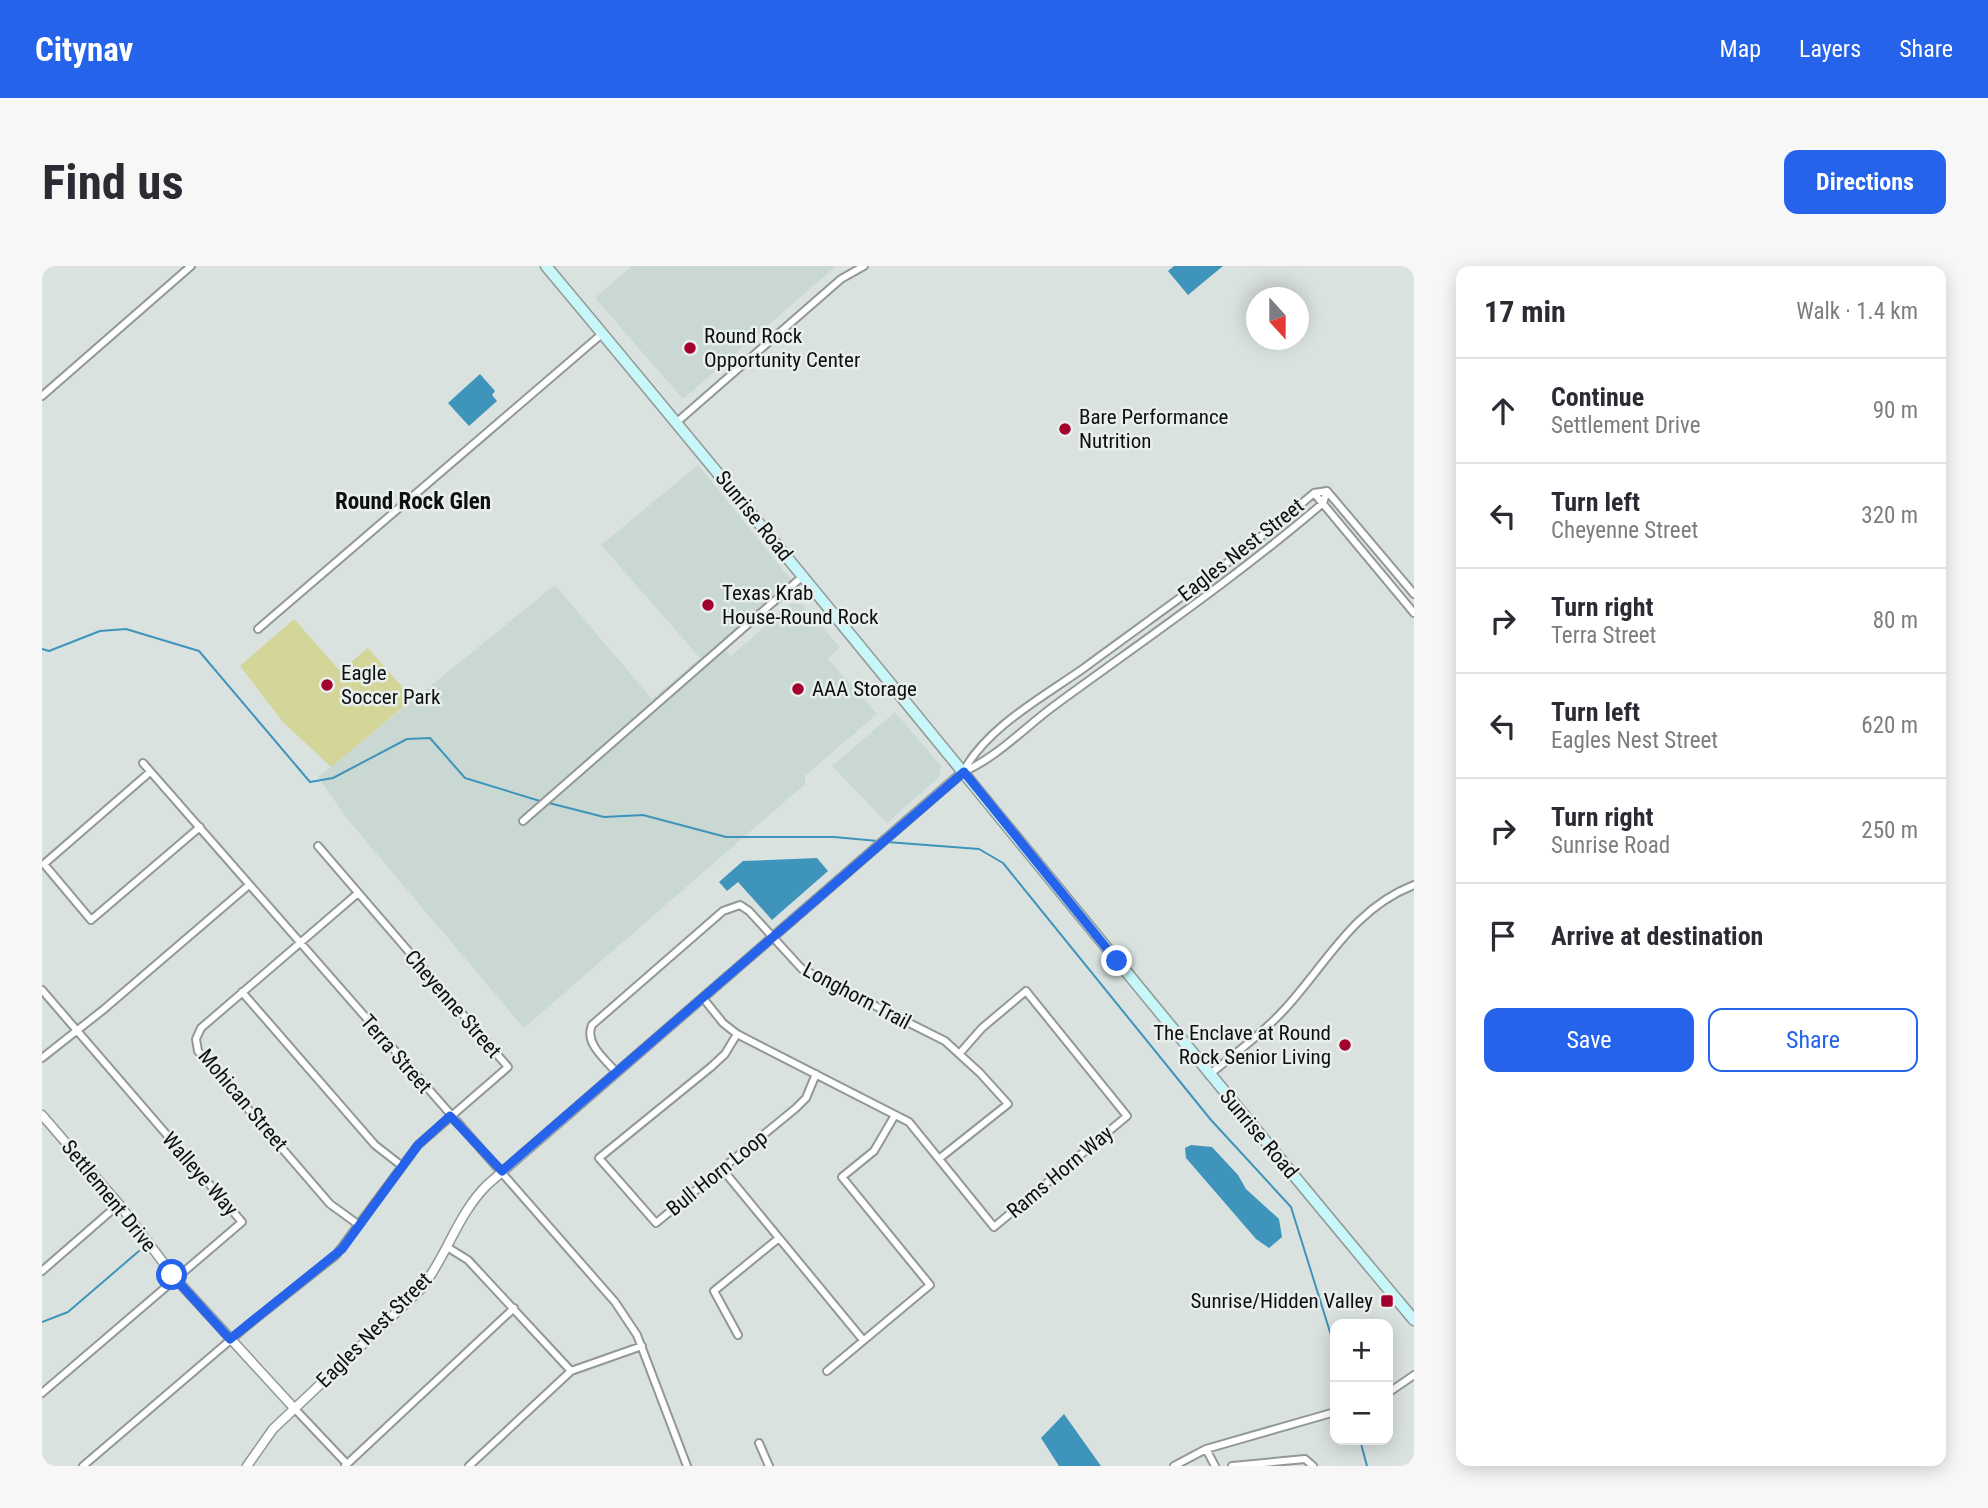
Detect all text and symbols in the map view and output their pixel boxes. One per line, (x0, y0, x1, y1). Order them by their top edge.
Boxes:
text: Citynav (35, 30, 133, 69)
text: Map (1720, 35, 1761, 63)
text: Layers (1799, 35, 1861, 63)
text: Share (1899, 35, 1953, 63)
button: Directions (1784, 150, 1946, 214)
text: Find us (42, 154, 184, 211)
north arrow (1246, 287, 1309, 350)
text: 17 min (1484, 294, 1566, 329)
text: Walk · 1.4 km (1796, 298, 1918, 325)
place label: Round Rock Opportunity Center (704, 324, 860, 372)
marker: Round Rock Opportunity Center (682, 340, 698, 356)
text: Continue (1551, 382, 1644, 412)
icon: ahead (1484, 392, 1522, 430)
text: 90 m (1873, 397, 1918, 424)
place label: Bare Performance Nutrition (1079, 405, 1229, 453)
text: Settlement Drive (1551, 412, 1701, 439)
marker: Bare Performance Nutrition (1057, 421, 1073, 437)
street label: Sunrise Road (710, 466, 798, 566)
text: Turn left (1551, 487, 1640, 517)
district label: Round Rock Glen (335, 488, 491, 515)
street label: Eagles Nest Street (1173, 494, 1309, 606)
icon: left (1484, 497, 1522, 535)
text: 320 m (1861, 502, 1918, 529)
text: Cheyenne Street (1551, 517, 1698, 544)
place label: Texas Krab House-Round Rock (722, 581, 879, 629)
text: Turn right (1551, 592, 1653, 622)
marker: Texas Krab House-Round Rock (700, 597, 716, 613)
icon: right (1484, 602, 1522, 640)
text: 80 m (1873, 607, 1918, 634)
text: Terra Street (1551, 622, 1656, 649)
place label: Eagle Soccer Park (341, 661, 441, 709)
marker: Eagle Soccer Park (319, 677, 335, 693)
place label: AAA Storage (812, 677, 917, 701)
marker: AAA Storage (790, 681, 806, 697)
text: Turn left (1551, 697, 1640, 727)
icon: left (1484, 707, 1522, 745)
text: 620 m (1861, 712, 1918, 739)
text: Eagles Nest Street (1551, 727, 1718, 754)
text: Turn right (1551, 802, 1653, 832)
icon: right (1484, 812, 1522, 850)
text: 250 m (1861, 817, 1918, 844)
text: Sunrise Road (1551, 832, 1670, 859)
icon: arrive (1484, 917, 1522, 955)
text: Arrive at destination (1551, 921, 1763, 951)
street label: Cheyenne Street (400, 945, 506, 1063)
route end (1101, 945, 1132, 976)
street label: Longhorn Trail (799, 958, 915, 1034)
button: Save (1484, 1008, 1694, 1072)
button: Share (1708, 1008, 1918, 1072)
street label: Terra Street (355, 1010, 437, 1098)
place label: The Enclave at Round Rock Senior Living (1153, 1021, 1331, 1069)
marker: The Enclave at Round Rock Senior Living (1337, 1037, 1353, 1053)
street label: Mohican Street (194, 1044, 292, 1156)
street label: Sunrise Road (1215, 1085, 1303, 1183)
street label: Rams Horn Way (1002, 1121, 1118, 1223)
street label: Bull Horn Loop (662, 1125, 772, 1221)
street label: Walleye Way (157, 1127, 243, 1221)
street label: Settlement Drive (57, 1135, 161, 1257)
route start (156, 1259, 187, 1290)
street label: Eagles Nest Street (312, 1268, 436, 1392)
place label: Sunrise/Hidden Valley (1190, 1289, 1373, 1313)
marker: Sunrise/Hidden Valley (1379, 1293, 1395, 1309)
map controls (1330, 1319, 1393, 1445)
button: + (1330, 1319, 1393, 1382)
button: − (1330, 1382, 1393, 1445)

